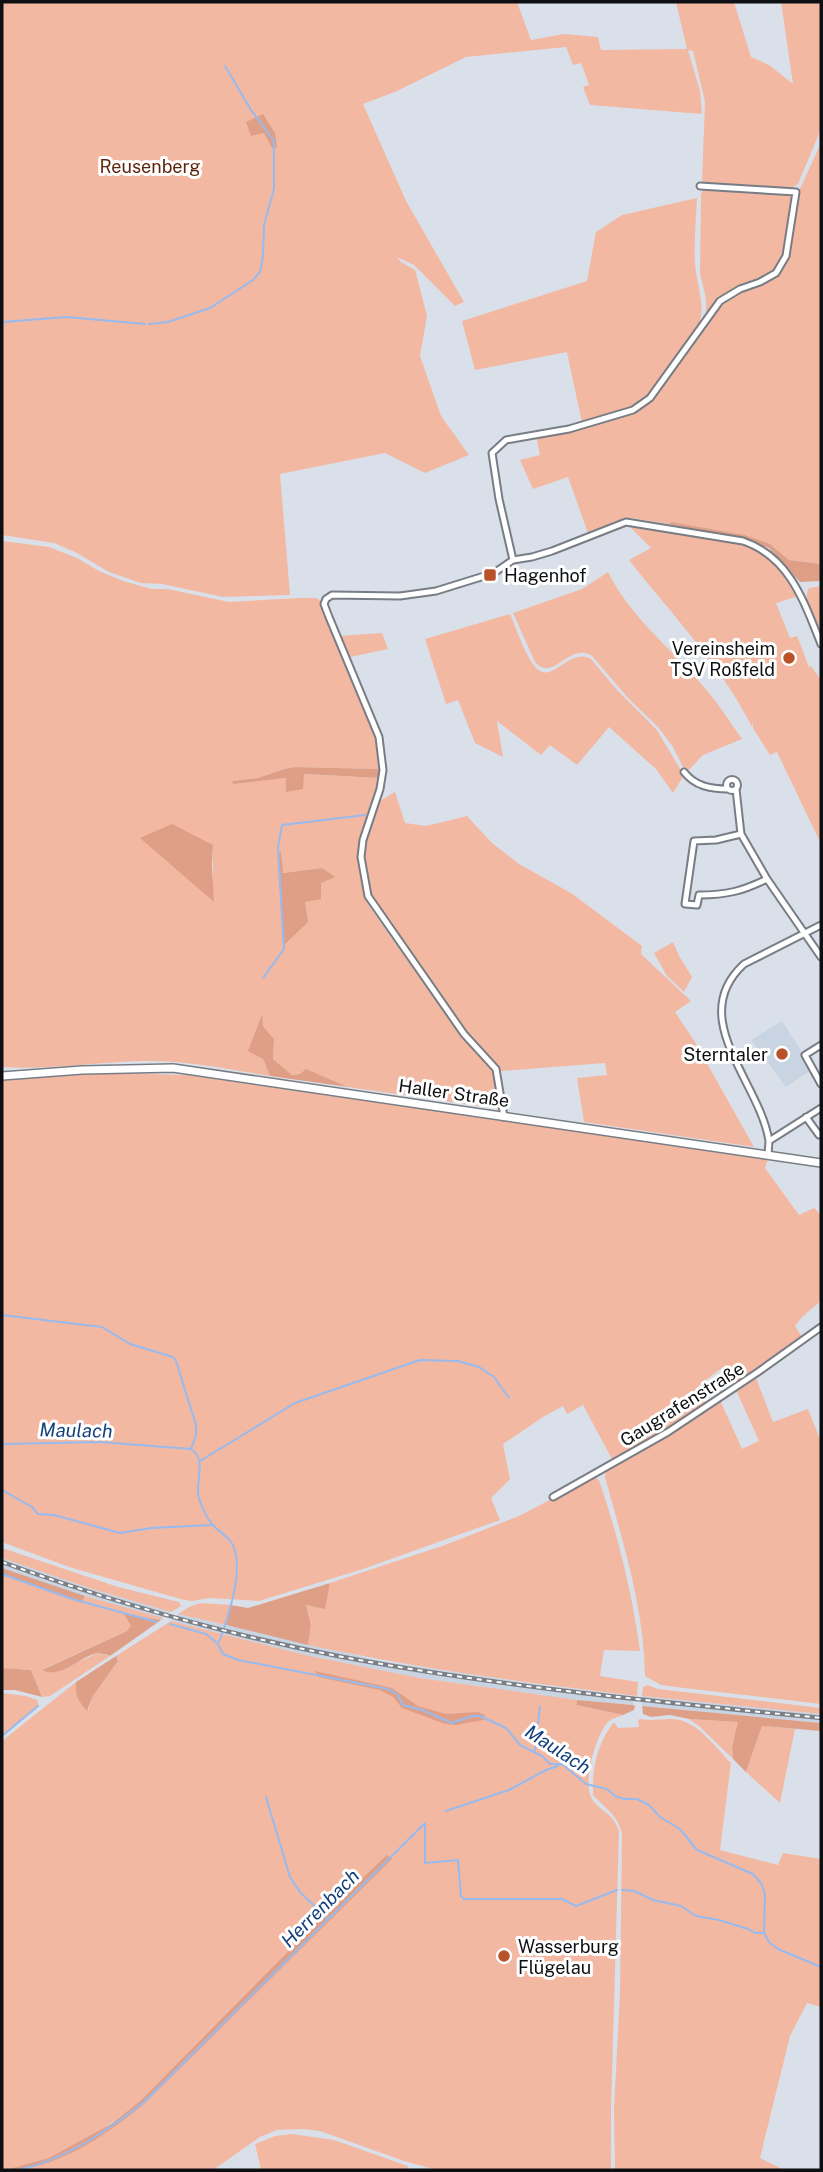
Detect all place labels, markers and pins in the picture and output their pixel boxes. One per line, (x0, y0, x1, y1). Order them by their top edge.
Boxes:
place label: Hagenhof (504, 565, 587, 586)
marker: Hagenhof (482, 567, 498, 583)
place label: Vereinsheim TSV Roßfeld (670, 638, 775, 680)
marker: Vereinsheim TSV Roßfeld (781, 650, 797, 666)
place label: Sterntaler (683, 1044, 768, 1065)
marker: Sterntaler (774, 1046, 790, 1062)
place label: Wasserburg Flügelau (518, 1936, 619, 1978)
marker: Wasserburg Flügelau (496, 1948, 512, 1964)

